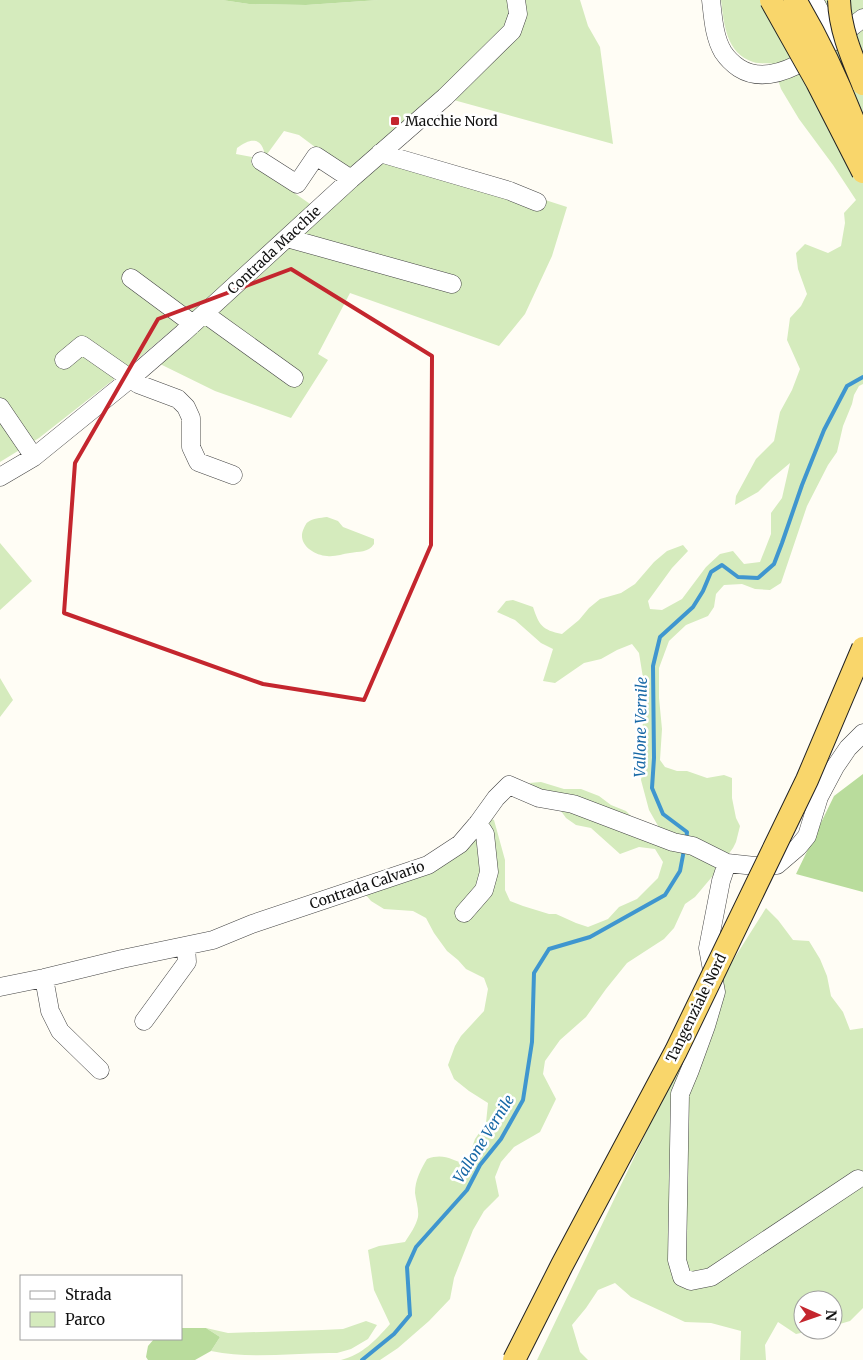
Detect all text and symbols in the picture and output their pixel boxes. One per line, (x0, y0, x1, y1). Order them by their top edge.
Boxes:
place label: Macchie Nord (405, 112, 498, 130)
marker: Macchie Nord (389, 115, 401, 127)
street label: Contrada Macchie (224, 202, 324, 298)
water label: Vallone Vernile (630, 676, 651, 777)
street label: Contrada Calvario (307, 857, 427, 913)
street label: Tangenziale Nord (662, 950, 730, 1065)
water label: Vallone Vernile (449, 1091, 518, 1186)
legend (20, 1275, 182, 1340)
text: Strada (65, 1285, 112, 1304)
north arrow (793, 1290, 843, 1340)
text: Parco (65, 1310, 105, 1329)
text: N (822, 1310, 840, 1321)

